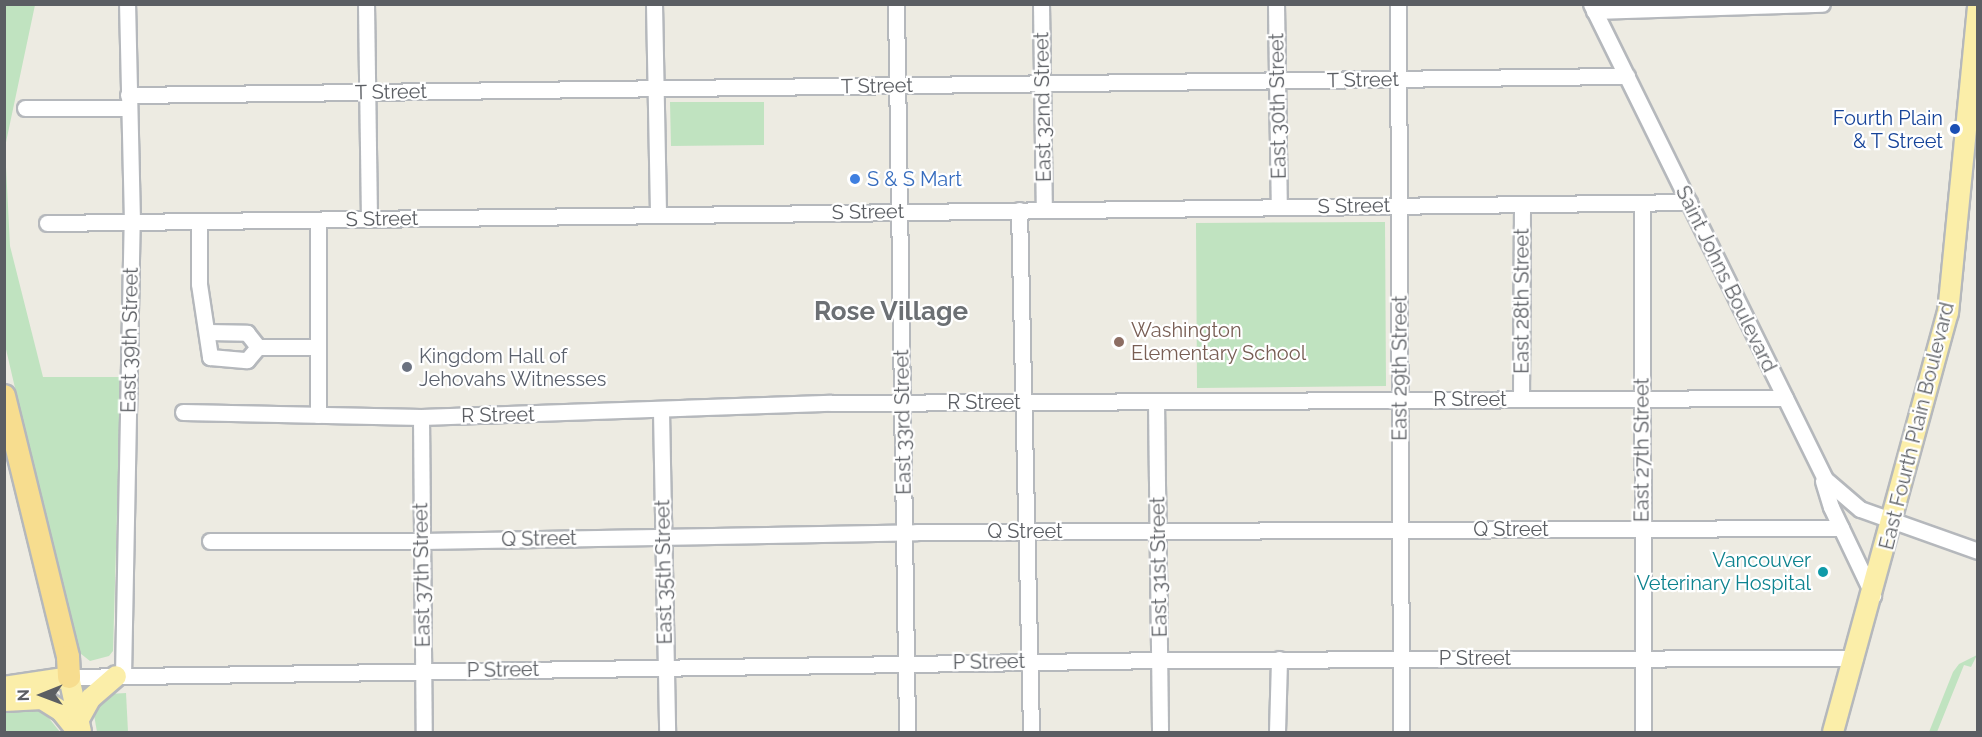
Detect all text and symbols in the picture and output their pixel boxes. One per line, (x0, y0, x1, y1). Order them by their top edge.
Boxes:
street label: East 32nd Street (1030, 32, 1056, 182)
street label: East 30th Street (1265, 33, 1291, 179)
street label: T Street (1326, 67, 1400, 93)
street label: T Street (840, 73, 914, 99)
street label: T Street (354, 79, 428, 105)
place label: Fourth Plain & T Street (1833, 106, 1943, 153)
marker: Fourth Plain & T Street (1948, 122, 1962, 136)
place label: S & S Mart (867, 167, 962, 191)
marker: S & S Mart (848, 172, 862, 186)
street label: Saint Johns Boulevard (1670, 182, 1782, 376)
street label: S Street (1317, 193, 1391, 219)
street label: S Street (831, 199, 905, 225)
street label: S Street (345, 206, 419, 232)
street label: East 28th Street (1510, 228, 1534, 374)
street label: East 39th Street (117, 267, 143, 413)
street label: East 29th Street (1388, 295, 1412, 441)
district label: Rose Village (814, 296, 968, 328)
street label: East Fourth Plain Boulevard (1875, 300, 1959, 552)
place label: Washington Elementary School (1131, 318, 1307, 365)
marker: Washington Elementary School (1112, 335, 1126, 349)
place label: Kingdom Hall of Jehovahs Witnesses (419, 344, 607, 391)
street label: East 33rd Street (890, 349, 916, 495)
marker: Kingdom Hall of Jehovahs Witnesses (400, 360, 414, 374)
street label: East 27th Street (1630, 378, 1654, 522)
street label: R Street (1433, 387, 1507, 411)
street label: R Street (947, 390, 1021, 414)
street label: R Street (461, 402, 535, 428)
street label: East 31st Street (1146, 496, 1172, 638)
street label: East 35th Street (651, 499, 677, 645)
street label: East 37th Street (409, 502, 435, 648)
street label: Q Street (1473, 517, 1549, 541)
street label: Q Street (987, 519, 1063, 543)
street label: Q Street (501, 526, 577, 552)
place label: Vancouver Veterinary Hospital (1636, 548, 1811, 595)
marker: Vancouver Veterinary Hospital (1816, 565, 1830, 579)
street label: P Street (1439, 646, 1511, 670)
street label: P Street (952, 649, 1026, 675)
street label: P Street (466, 657, 540, 683)
north arrow (12, 665, 72, 725)
text: N (14, 689, 33, 702)

